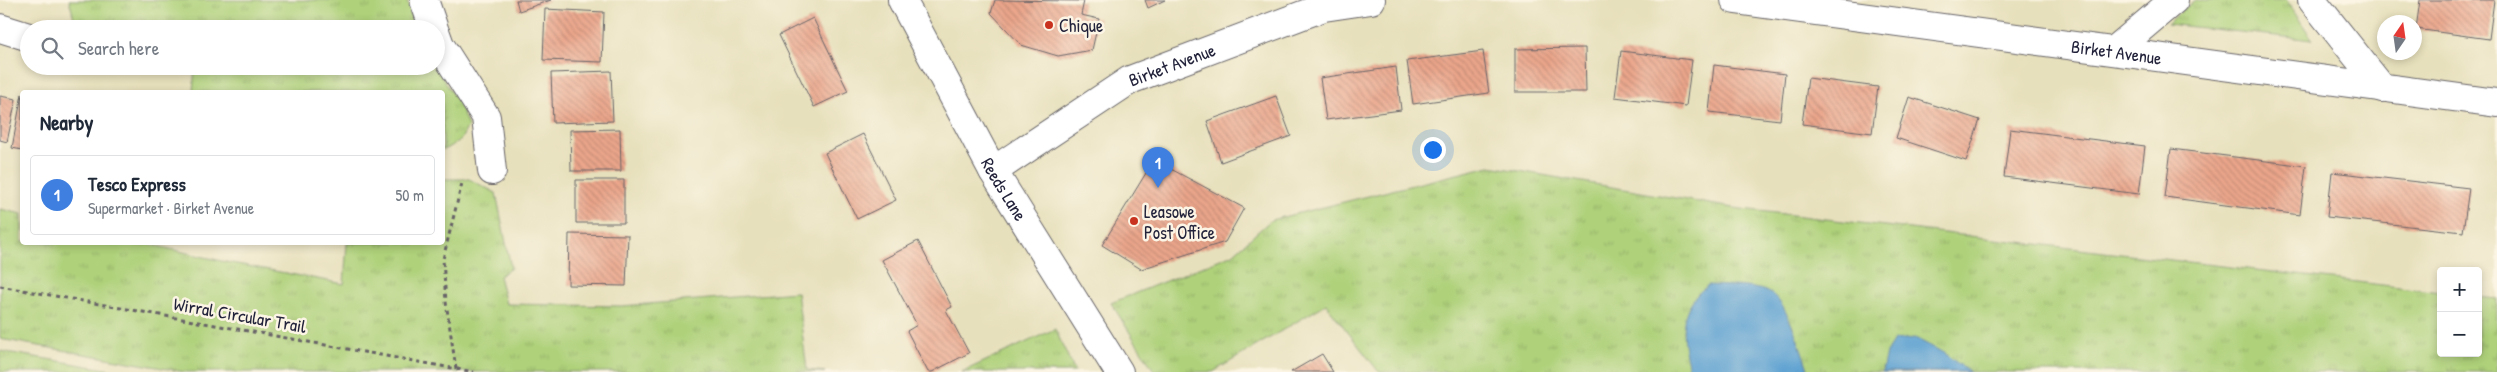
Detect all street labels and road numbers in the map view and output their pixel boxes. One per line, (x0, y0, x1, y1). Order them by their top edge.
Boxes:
street label: Birket Avenue (2070, 33, 2163, 70)
street label: Birket Avenue (1125, 37, 1219, 92)
street label: Reeds Lane (976, 153, 1033, 225)
street label: Wirral Circular Trail (172, 291, 308, 339)

